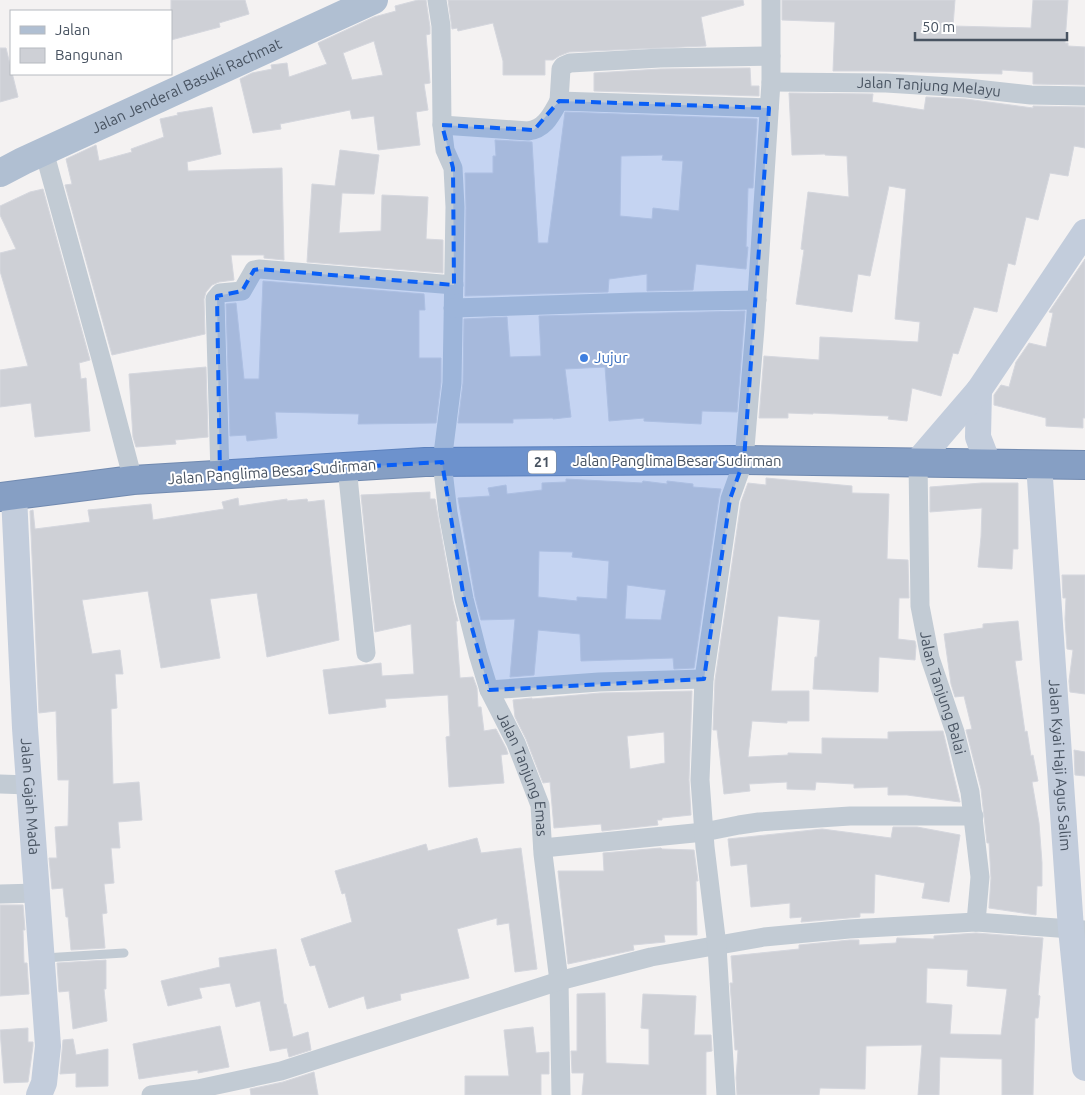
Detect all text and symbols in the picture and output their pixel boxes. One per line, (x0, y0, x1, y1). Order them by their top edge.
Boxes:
legend (10, 10, 172, 75)
scale bar (915, 10, 1068, 42)
text: 50 m (922, 18, 955, 35)
text: Jalan (55, 21, 90, 38)
street label: Jalan Jenderal Basuki Rachmat (89, 35, 284, 136)
text: Bangunan (55, 46, 123, 63)
street label: Jalan Tanjung Melayu (857, 74, 1002, 100)
place label: Jujur (594, 349, 628, 366)
marker: Jujur (578, 352, 590, 364)
road number: 21 (528, 451, 556, 474)
street label: Jalan Panglima Besar Sudirman (572, 452, 782, 469)
street label: Jalan Panglima Besar Sudirman (167, 456, 377, 487)
street label: Jalan Tanjung Balai (917, 630, 969, 756)
street label: Jalan Kyai Haji Agus Salim (1046, 679, 1075, 852)
street label: Jalan Tanjung Emas (494, 709, 551, 837)
street label: Jalan Gajah Mada (18, 737, 43, 856)

